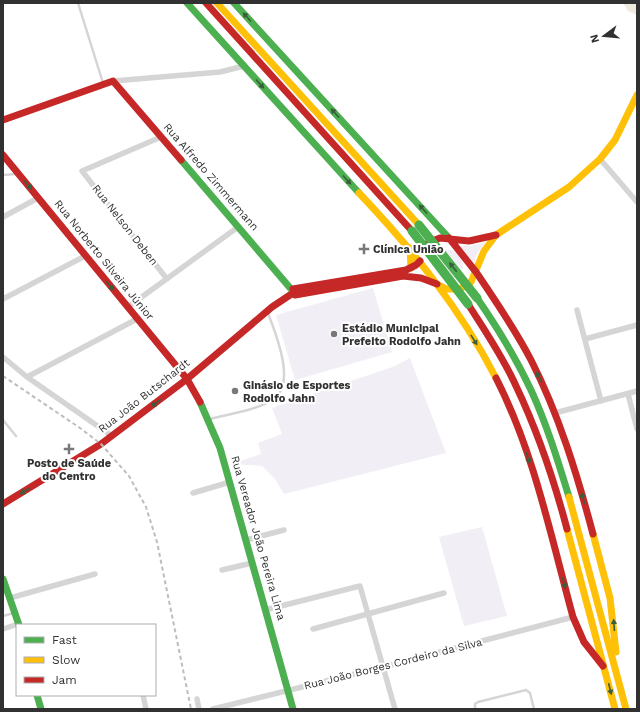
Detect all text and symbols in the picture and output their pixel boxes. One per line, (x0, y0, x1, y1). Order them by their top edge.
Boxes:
one-way arrow (243, 12, 252, 23)
north arrow (584, 16, 624, 56)
text: N (587, 33, 602, 44)
one-way arrow (255, 79, 265, 89)
one-way arrow (331, 109, 340, 118)
street label: Rua Alfredo Zimmermann (161, 121, 261, 233)
one-way arrow (343, 175, 352, 185)
one-way arrow (23, 180, 32, 191)
street label: Rua Nelson Deben (89, 182, 161, 268)
street label: Rua Norberto Silveira Júnior (52, 197, 157, 323)
one-way arrow (418, 204, 427, 215)
marker: Clínica União (358, 243, 370, 255)
place label: Clínica União (373, 243, 444, 256)
one-way arrow (449, 262, 457, 273)
one-way arrow (106, 280, 114, 291)
place label: Estádio Municipal Prefeito Rodolfo Jahn (342, 322, 461, 348)
marker: Estádio Municipal Prefeito Rodolfo Jahn (329, 329, 339, 339)
one-way arrow (471, 334, 478, 346)
street label: Rua João Butschardt (96, 356, 192, 436)
one-way arrow (536, 371, 542, 382)
place label: Ginásio de Esportes Rodolfo Jahn (243, 379, 351, 405)
marker: Ginásio de Esportes Rodolfo Jahn (230, 386, 240, 396)
one-way arrow (150, 399, 161, 407)
marker: Posto de Saúde do Centro (63, 443, 75, 455)
one-way arrow (525, 453, 531, 465)
street label: Rua Vereador João Pereira Lima (228, 454, 288, 622)
place label: Posto de Saúde do Centro (27, 457, 111, 483)
one-way arrow (20, 487, 30, 495)
one-way arrow (580, 492, 586, 505)
one-way arrow (561, 577, 567, 590)
one-way arrow (610, 619, 617, 631)
legend (16, 624, 156, 696)
text: Fast (52, 633, 77, 647)
street label: Rua João Borges Cordeiro da Silva (303, 636, 483, 692)
text: Slow (52, 653, 80, 667)
text: Jam (52, 673, 77, 687)
one-way arrow (608, 683, 614, 695)

